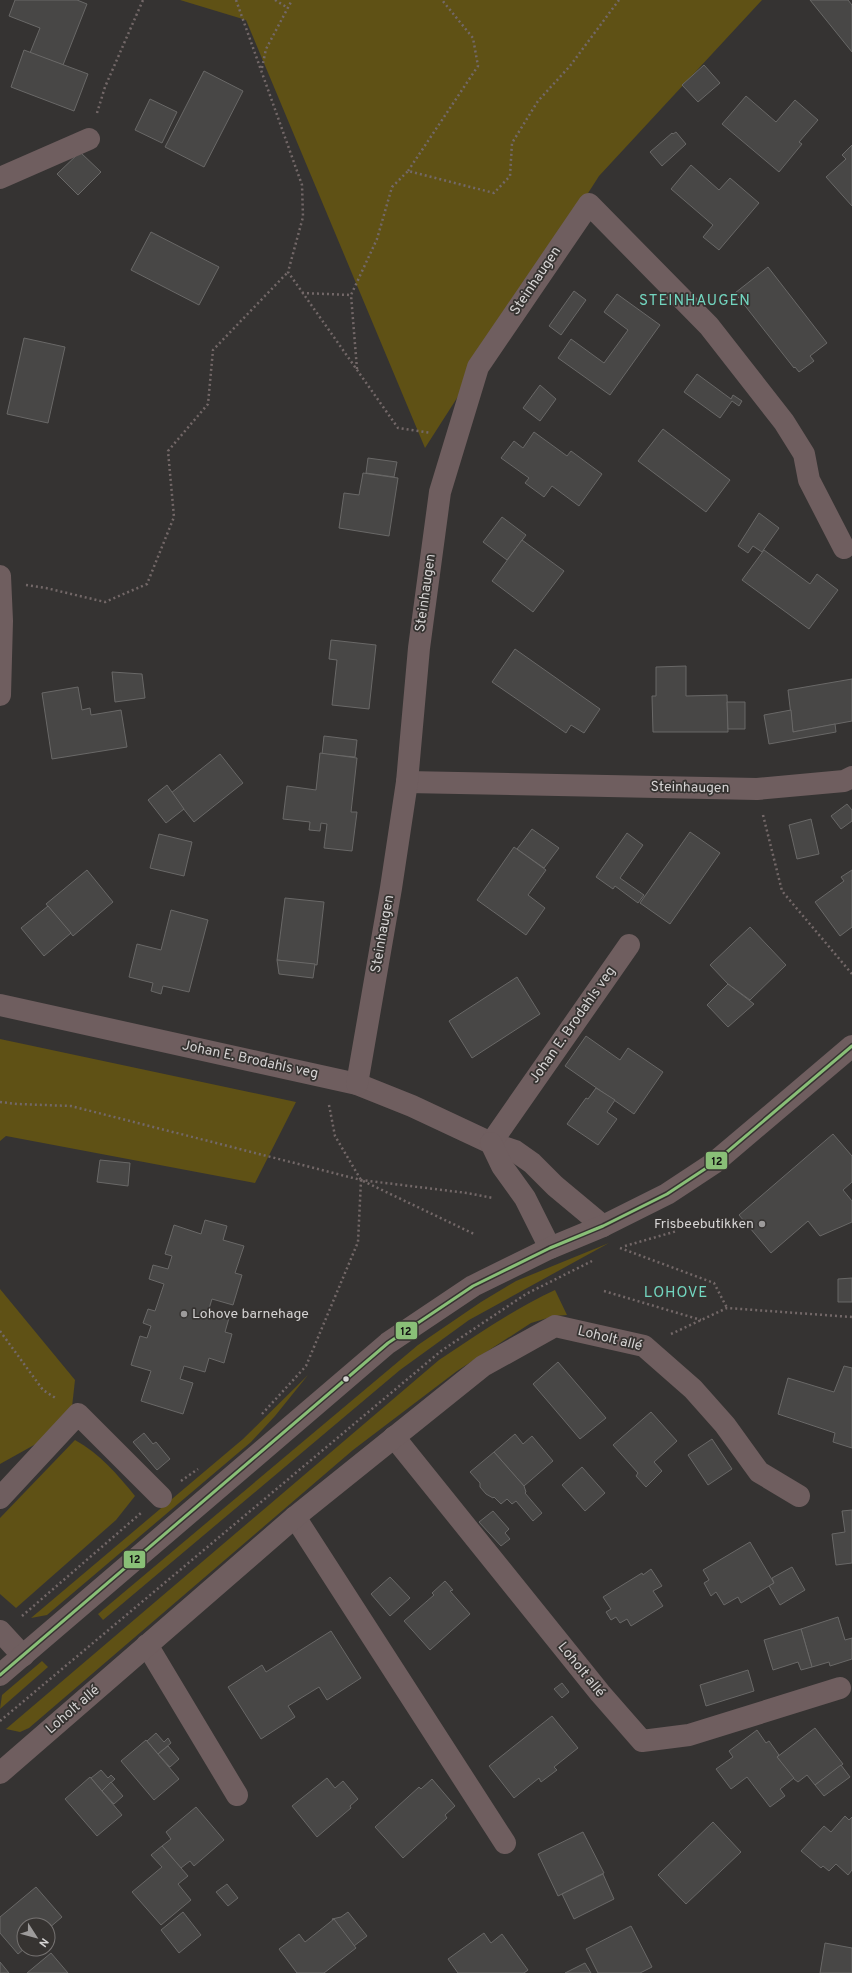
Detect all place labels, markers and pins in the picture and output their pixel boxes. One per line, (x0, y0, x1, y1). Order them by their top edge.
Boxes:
place label: Frisbeebutikken (654, 1216, 754, 1233)
marker: Frisbeebutikken (757, 1219, 767, 1229)
place label: Lohove barnehage (192, 1306, 309, 1323)
marker: Lohove barnehage (179, 1309, 189, 1319)
unlabelled marker (341, 1374, 351, 1384)

